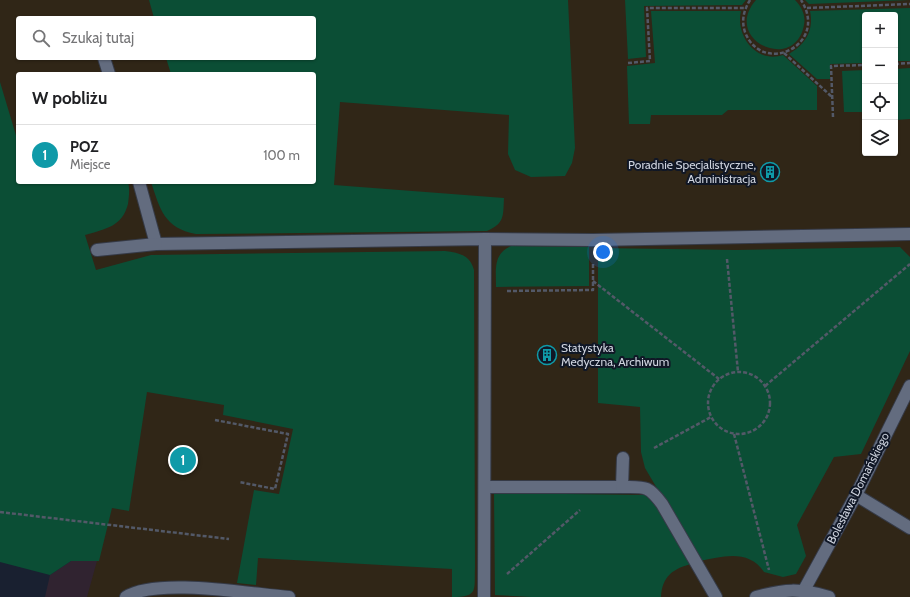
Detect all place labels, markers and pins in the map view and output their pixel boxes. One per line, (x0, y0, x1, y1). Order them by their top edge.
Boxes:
place label: Poradnie Specjalistyczne, Administracja (628, 157, 756, 186)
building icon: Poradnie Specjalistyczne, Administracja (759, 161, 781, 183)
place label: Statystyka Medyczna, Archiwum (561, 340, 669, 369)
building icon: Statystyka Medyczna, Archiwum (536, 344, 558, 366)
pin: 1 (170, 445, 196, 475)

